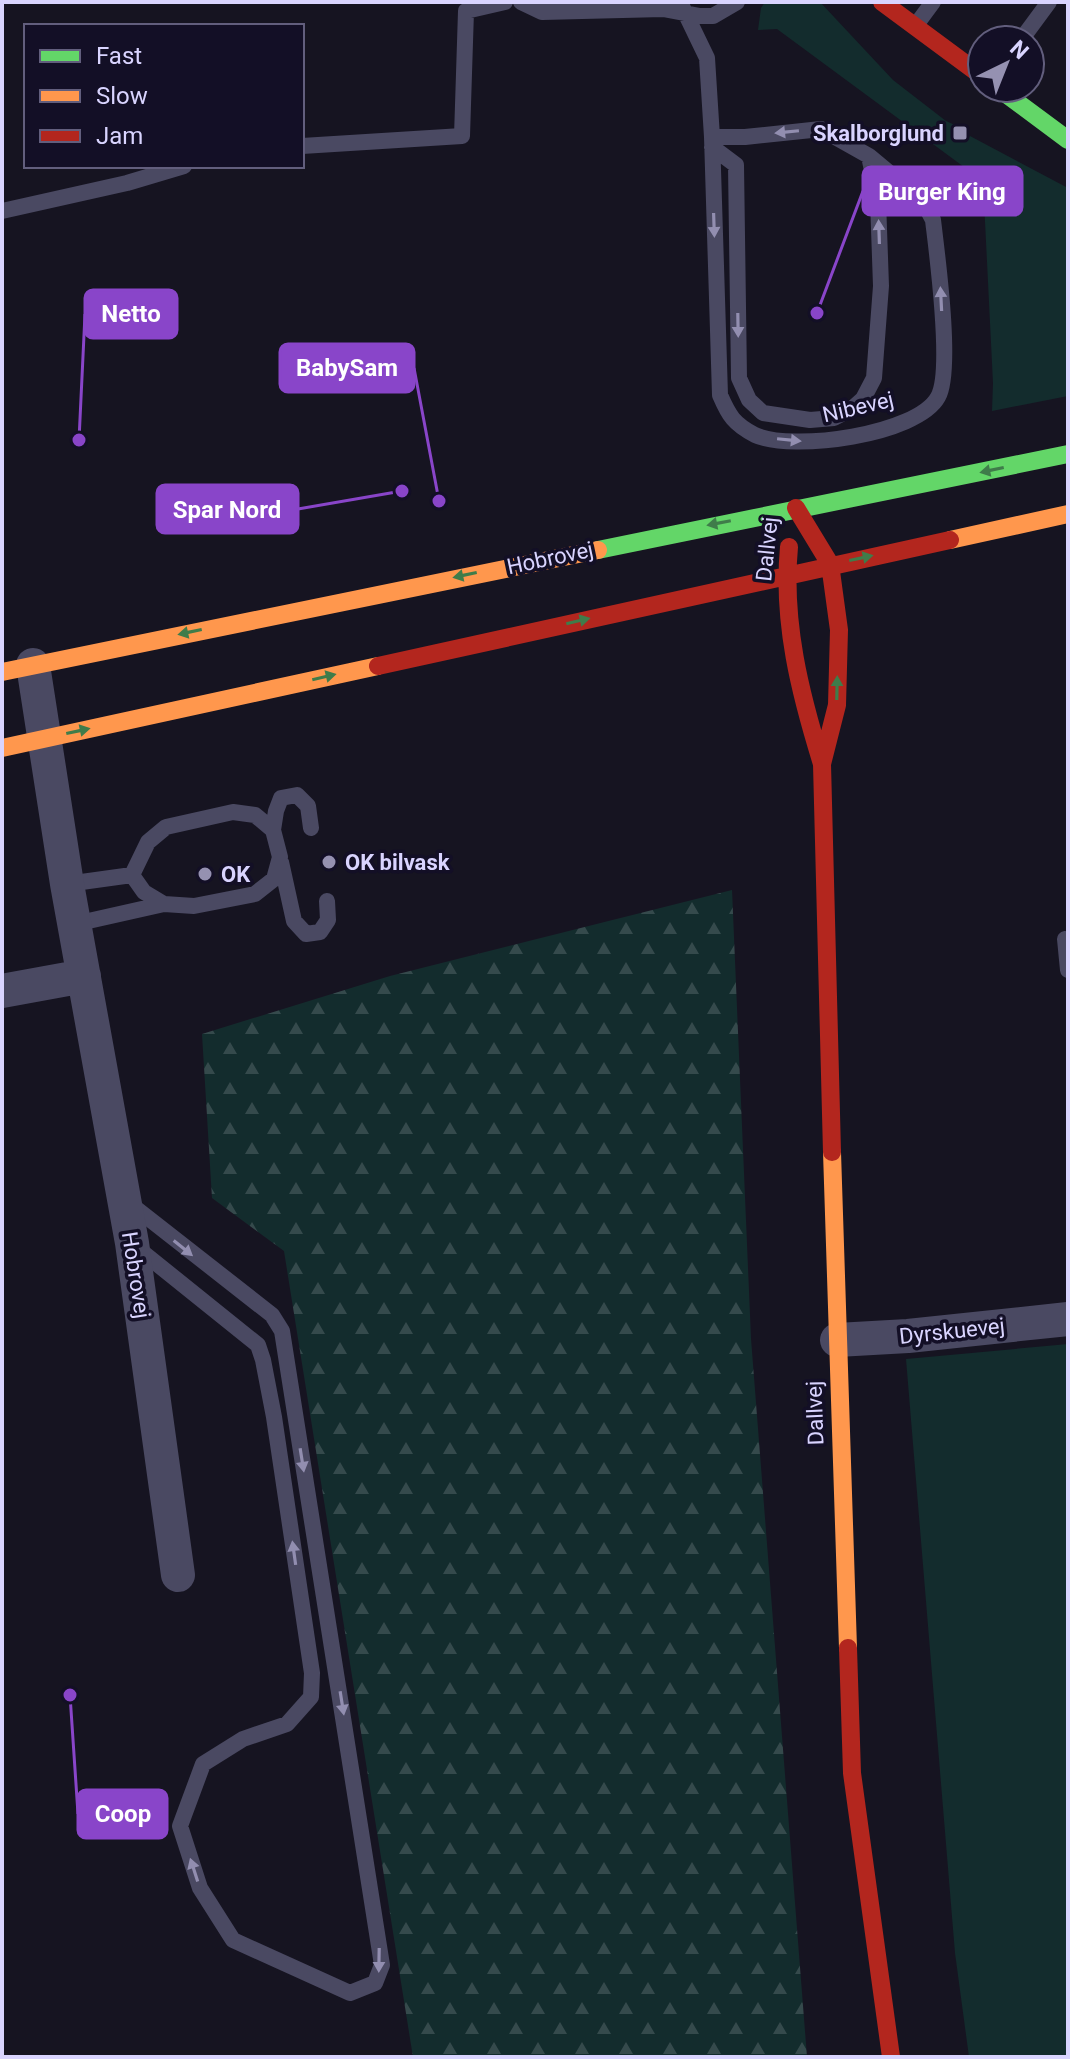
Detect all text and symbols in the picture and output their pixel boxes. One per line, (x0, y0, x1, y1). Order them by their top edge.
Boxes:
legend (24, 24, 304, 168)
north arrow (966, 24, 1046, 104)
text: N (1005, 35, 1034, 64)
text: Fast (96, 42, 142, 70)
text: Slow (96, 82, 148, 110)
place label: Skalborglund (813, 121, 944, 146)
text: Jam (96, 122, 143, 150)
marker: Skalborglund (951, 124, 969, 142)
one-way arrow (774, 126, 799, 139)
callout: Burger King (863, 167, 1022, 215)
text: Burger King (878, 178, 1006, 206)
one-way arrow (708, 213, 721, 238)
one-way arrow (873, 219, 886, 244)
one-way arrow (934, 286, 947, 311)
callout: Netto (85, 290, 177, 338)
text: Netto (101, 300, 161, 328)
one-way arrow (732, 313, 744, 338)
callout: BabySam (280, 344, 414, 392)
text: BabySam (296, 354, 398, 382)
street label: Nibevej (820, 387, 896, 427)
one-way arrow (777, 433, 802, 446)
one-way arrow (979, 464, 1004, 477)
callout: Spar Nord (157, 485, 298, 533)
text: Spar Nord (173, 496, 281, 524)
street label: Dallvej (751, 516, 783, 582)
one-way arrow (707, 517, 732, 530)
street label: Hobrovej (505, 537, 595, 579)
one-way arrow (849, 551, 874, 564)
one-way arrow (452, 569, 477, 582)
one-way arrow (566, 614, 591, 627)
one-way arrow (177, 626, 202, 639)
one-way arrow (312, 670, 337, 683)
one-way arrow (831, 675, 844, 700)
one-way arrow (66, 724, 91, 737)
place label: OK bilvask (345, 850, 450, 875)
marker: OK bilvask (320, 853, 338, 871)
place label: OK (221, 862, 251, 887)
marker: OK (196, 865, 214, 883)
street label: Hobrovej (117, 1230, 155, 1320)
one-way arrow (173, 1239, 193, 1256)
street label: Dyrskuevej (898, 1313, 1006, 1349)
street label: Dallvej (801, 1380, 829, 1446)
one-way arrow (296, 1447, 309, 1472)
one-way arrow (287, 1541, 300, 1566)
one-way arrow (336, 1691, 349, 1716)
callout: Coop (78, 1790, 167, 1838)
text: Coop (95, 1800, 151, 1828)
one-way arrow (187, 1858, 200, 1882)
one-way arrow (373, 1948, 385, 1974)

